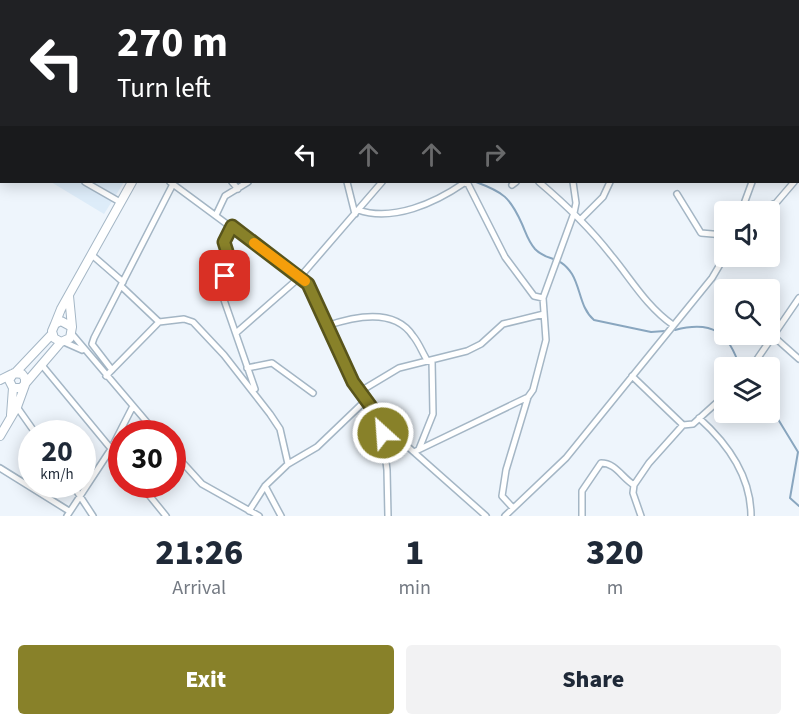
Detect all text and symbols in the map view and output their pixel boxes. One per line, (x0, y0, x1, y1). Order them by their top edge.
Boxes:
text: 270 m (117, 13, 228, 73)
icon: left (18, 24, 96, 102)
text: Turn left (117, 69, 211, 108)
icon: left (289, 138, 322, 171)
icon: ahead (352, 138, 385, 171)
icon: ahead (415, 138, 448, 171)
icon: right (478, 138, 511, 171)
map controls (714, 201, 780, 423)
button: sound (714, 201, 780, 267)
pin (199, 250, 250, 301)
icon: arrive (208, 259, 241, 292)
button: search (714, 279, 780, 345)
button: layers (714, 357, 780, 423)
position arrow (351, 401, 415, 465)
speed limit sign: 30 (108, 420, 186, 498)
text: 20 (41, 430, 73, 473)
text: km/h (40, 464, 74, 485)
text: 21:26 (155, 527, 243, 578)
text: 1 (405, 527, 424, 578)
text: 320 (586, 527, 644, 578)
text: Arrival (172, 574, 226, 602)
text: min (398, 574, 431, 602)
text: m (607, 574, 623, 602)
button: Exit (18, 645, 394, 714)
button: Share (406, 645, 781, 714)

